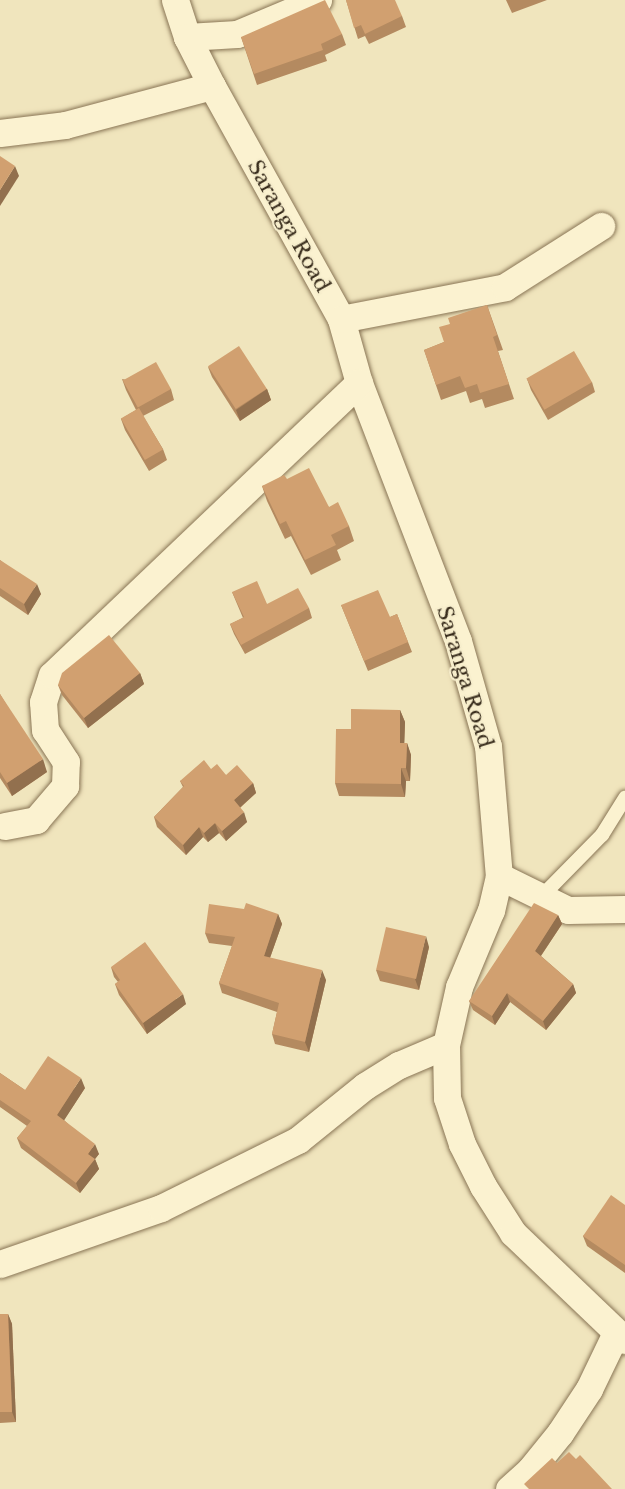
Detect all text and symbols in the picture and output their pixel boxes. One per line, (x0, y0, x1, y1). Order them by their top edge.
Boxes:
street label: Saranga Road (242, 155, 336, 297)
street label: Saranga Road (431, 603, 499, 751)

